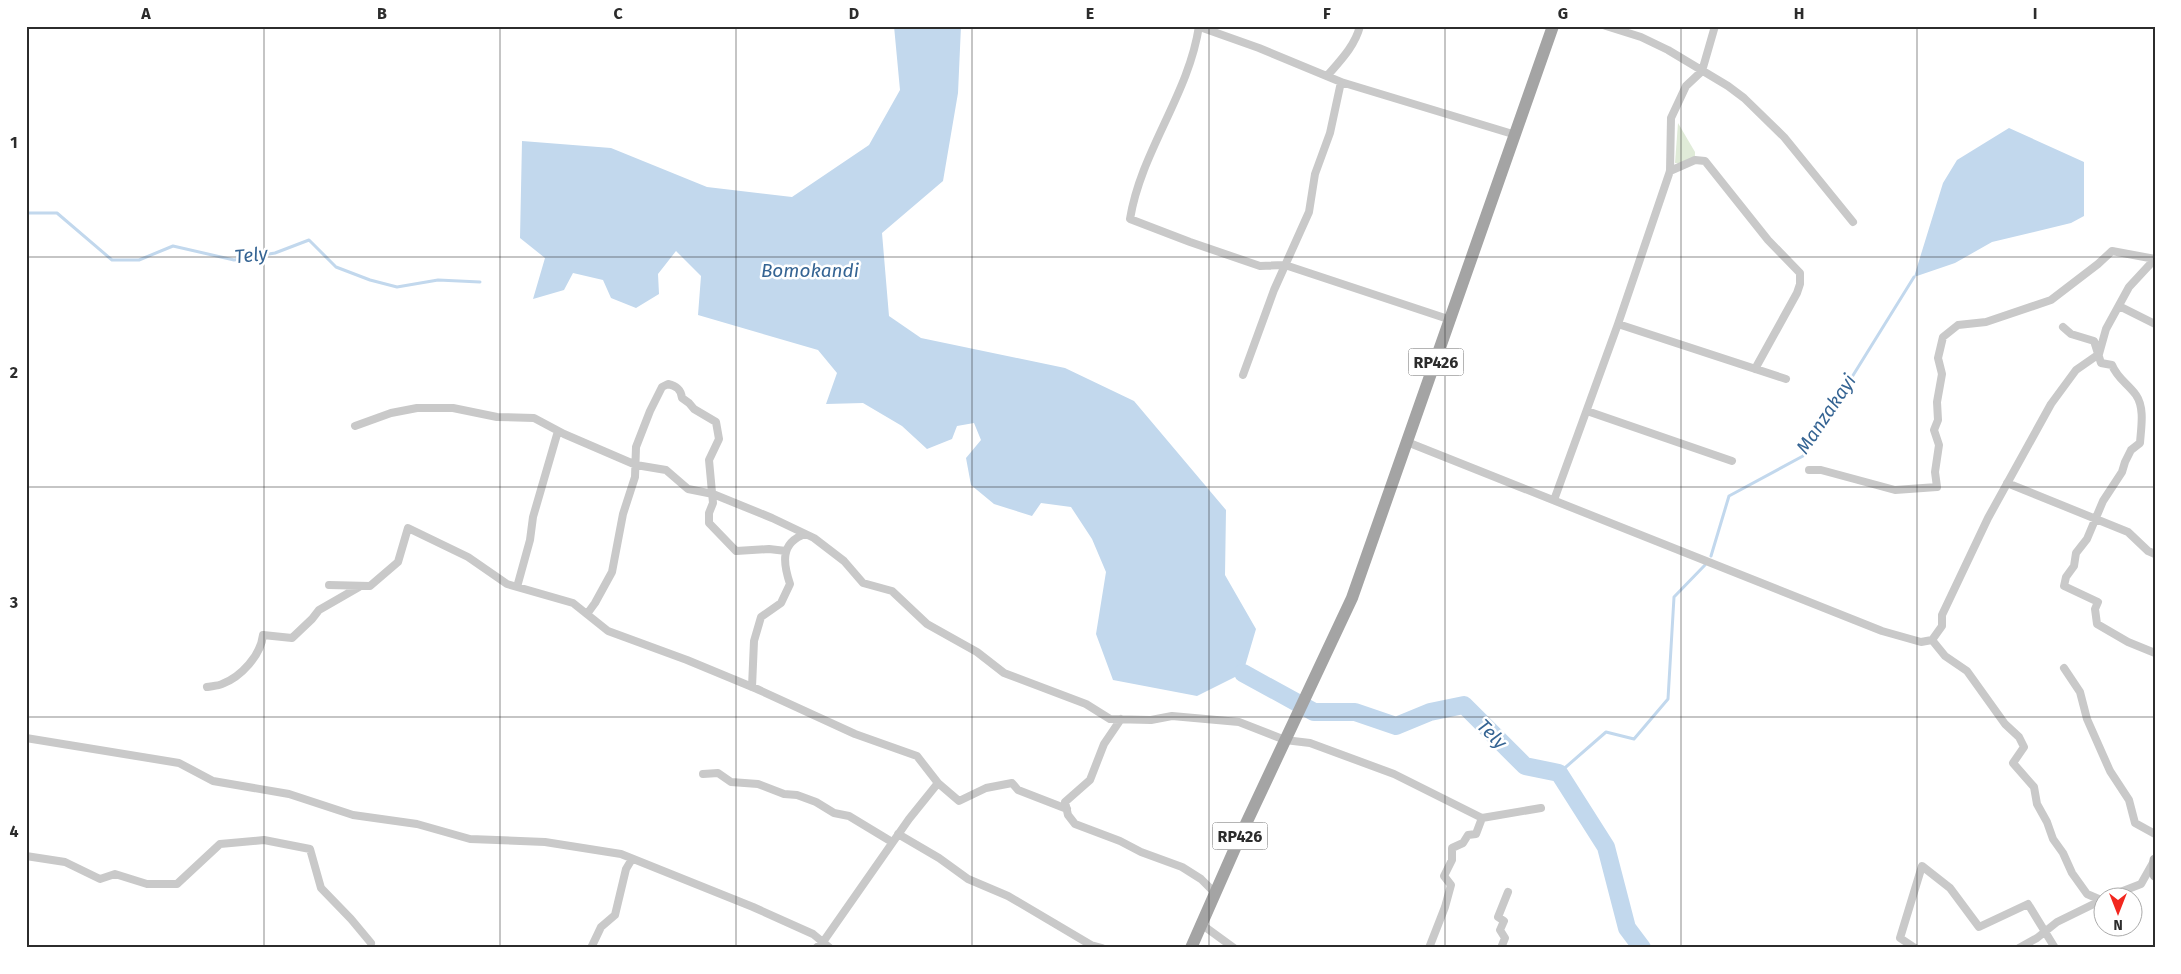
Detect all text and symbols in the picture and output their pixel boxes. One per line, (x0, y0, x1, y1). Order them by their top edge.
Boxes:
text: A (140, 4, 151, 23)
text: B (377, 4, 387, 23)
text: C (613, 4, 623, 23)
text: D (849, 4, 859, 23)
text: E (1086, 4, 1094, 23)
text: F (1323, 4, 1331, 23)
text: G (1558, 4, 1568, 23)
text: H (1794, 4, 1804, 23)
text: I (2033, 4, 2037, 23)
text: 1 (10, 133, 18, 152)
water label: Tely (233, 242, 269, 268)
water label: Bomokandi (761, 259, 860, 282)
road number: RP426 (1408, 348, 1464, 376)
text: 2 (10, 363, 18, 382)
water label: Manzakayi (1791, 369, 1861, 458)
text: 3 (9, 593, 18, 612)
water label: Tely (1472, 714, 1512, 754)
text: 4 (9, 822, 19, 841)
road number: RP426 (1212, 822, 1268, 849)
north arrow (2094, 886, 2144, 936)
text: N (2113, 916, 2123, 933)

